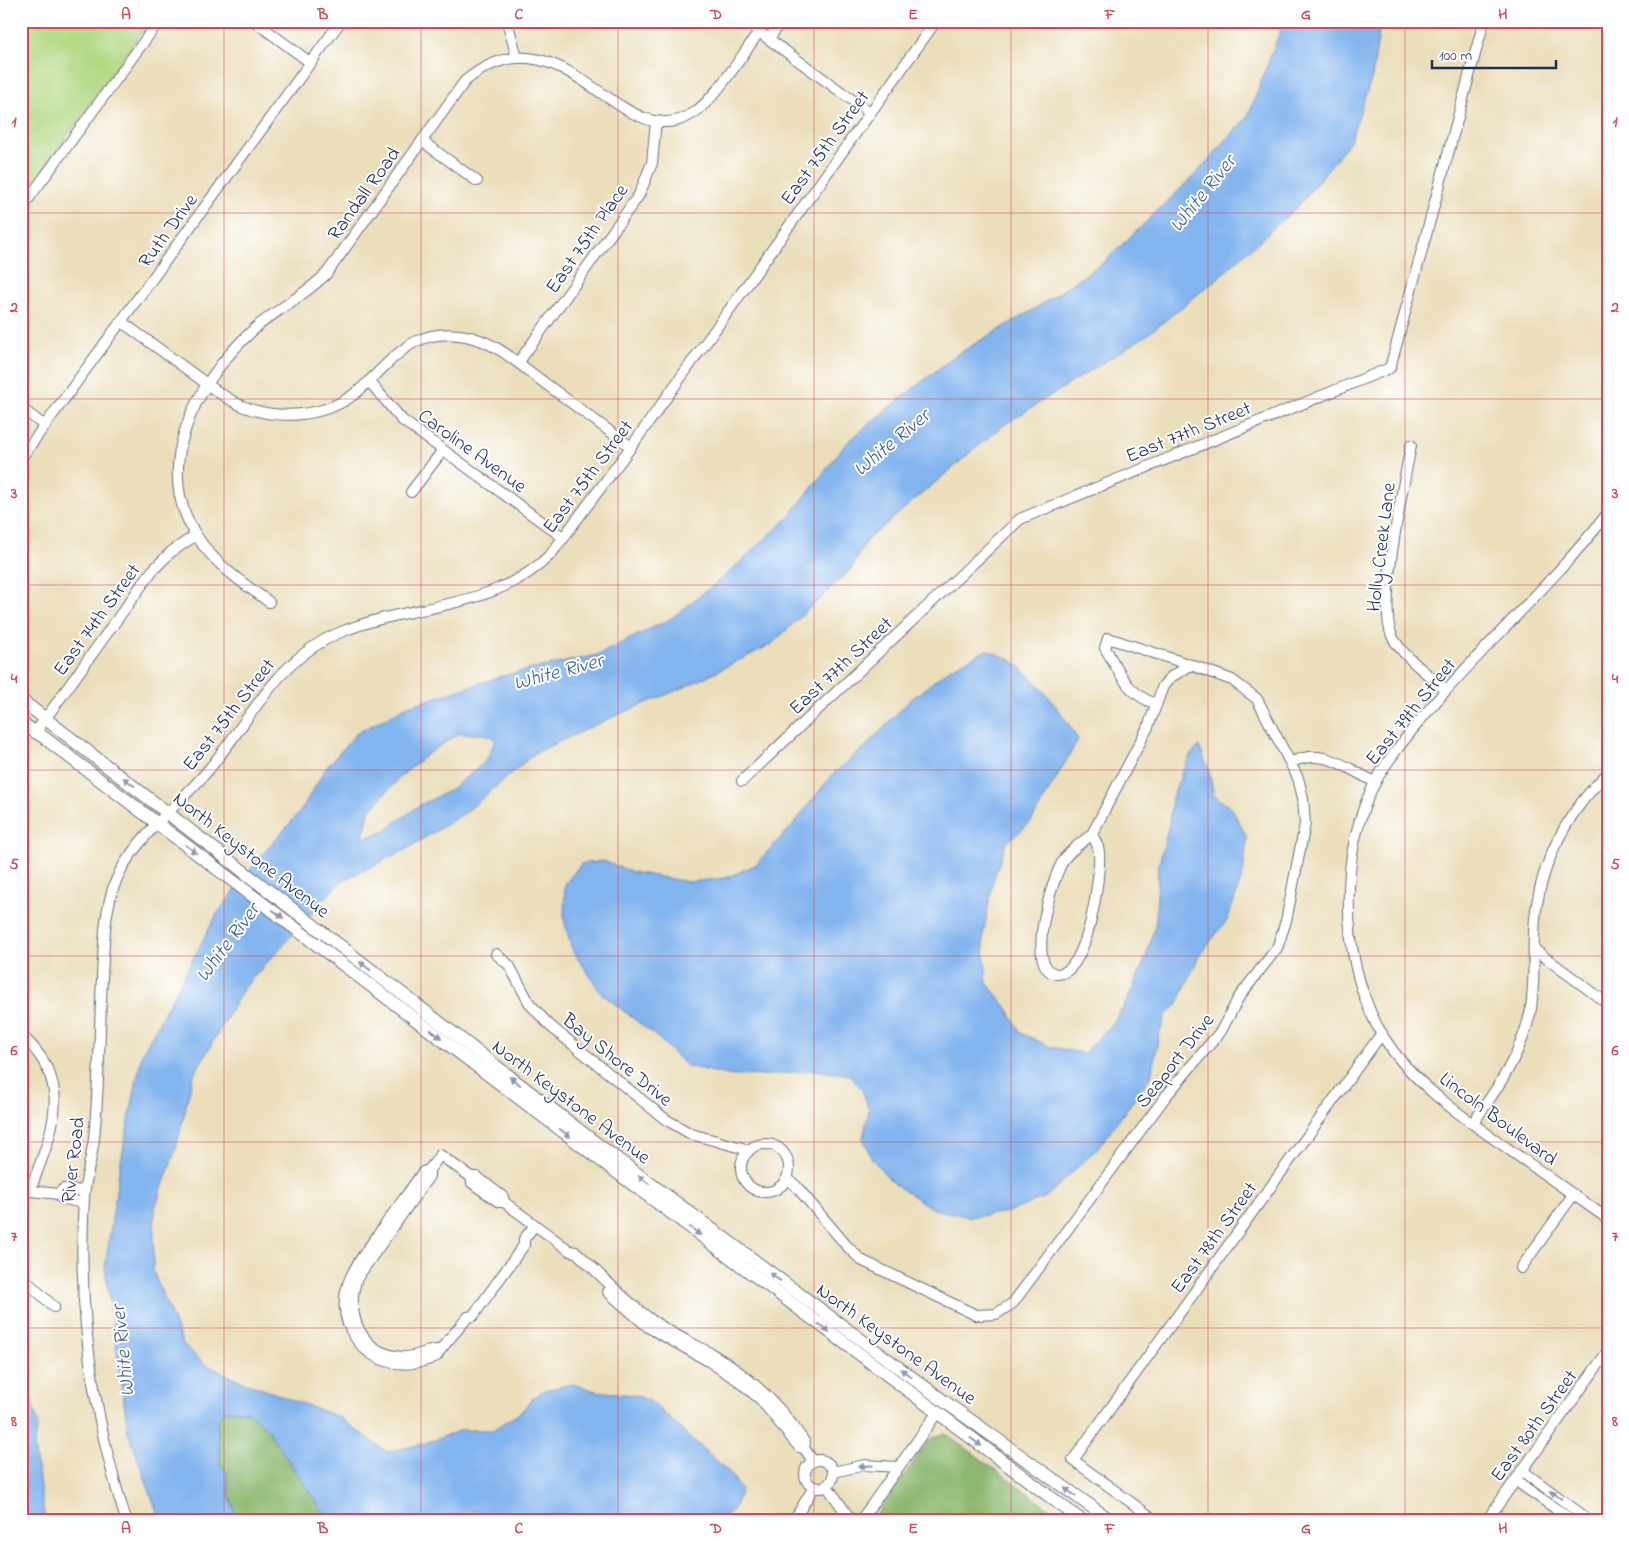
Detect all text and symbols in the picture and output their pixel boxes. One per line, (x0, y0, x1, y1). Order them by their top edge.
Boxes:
text: A (121, 3, 131, 27)
text: B (317, 3, 329, 27)
text: C (515, 3, 524, 27)
text: D (709, 3, 722, 27)
text: E (908, 3, 918, 27)
text: F (1104, 3, 1116, 27)
text: G (1301, 3, 1311, 27)
text: H (1498, 3, 1508, 27)
scale bar (1432, 38, 1555, 70)
text: 100 m (1439, 45, 1472, 67)
street label: East 75th Street (774, 85, 878, 212)
text: 1 (11, 110, 17, 134)
text: 1 (1612, 110, 1618, 134)
street label: Randall Road (321, 142, 409, 247)
water label: White River (1163, 147, 1246, 239)
street label: East 75th Place (539, 179, 637, 300)
street label: Ruth Drive (132, 188, 206, 275)
text: 2 (9, 296, 18, 320)
text: 2 (1610, 296, 1619, 320)
street label: East 77th Street (1122, 395, 1256, 472)
water label: White River (847, 401, 939, 485)
street label: Caroline Avenue (411, 403, 532, 501)
street label: East 75th Street (536, 414, 642, 541)
street label: Holly Creek Lane (1360, 481, 1405, 614)
text: 3 (10, 482, 18, 506)
text: 3 (1611, 482, 1619, 506)
street label: East 74th Street (47, 558, 149, 683)
street label: East 77th Street (783, 611, 900, 723)
water label: White River (510, 646, 609, 699)
street label: East 79th Street (1360, 652, 1465, 772)
street label: East 75th Street (177, 653, 283, 778)
text: 4 (10, 667, 18, 691)
text: 4 (1611, 667, 1619, 691)
one-way arrow (122, 777, 136, 787)
street label: North Keystone Avenue (166, 785, 335, 927)
one-way arrow (184, 844, 198, 854)
text: 5 (9, 853, 19, 877)
text: 5 (1610, 853, 1620, 877)
water label: White River (189, 896, 270, 989)
one-way arrow (271, 909, 284, 920)
one-way arrow (359, 960, 372, 971)
street label: Bay Shore Drive (554, 1007, 678, 1115)
street label: Seaport Drive (1130, 1008, 1222, 1115)
one-way arrow (429, 1029, 442, 1040)
street label: North Keystone Avenue (485, 1034, 656, 1172)
text: 6 (9, 1039, 18, 1063)
text: 6 (1610, 1039, 1619, 1063)
street label: Lincoln Boulevard (1432, 1066, 1563, 1174)
one-way arrow (509, 1076, 522, 1087)
street label: River Road (55, 1116, 94, 1205)
one-way arrow (558, 1127, 571, 1138)
one-way arrow (638, 1174, 651, 1185)
street label: East 78th Street (1164, 1176, 1266, 1300)
text: 7 (11, 1225, 18, 1249)
one-way arrow (688, 1225, 701, 1236)
text: 7 (1612, 1225, 1619, 1249)
one-way arrow (768, 1272, 782, 1282)
street label: North Keystone Avenue (809, 1277, 982, 1413)
water label: White River (104, 1301, 144, 1398)
one-way arrow (817, 1323, 830, 1334)
street label: East 80th Street (1484, 1364, 1586, 1489)
one-way arrow (899, 1368, 913, 1378)
text: 8 (10, 1410, 17, 1434)
text: 8 (1611, 1410, 1618, 1434)
one-way arrow (969, 1437, 982, 1448)
one-way arrow (857, 1463, 873, 1471)
one-way arrow (1063, 1487, 1077, 1497)
one-way arrow (1549, 1490, 1563, 1500)
text: A (121, 1517, 131, 1541)
text: B (317, 1517, 329, 1541)
text: C (515, 1517, 524, 1541)
text: D (709, 1517, 722, 1541)
text: E (908, 1517, 918, 1541)
text: F (1104, 1517, 1116, 1541)
text: G (1301, 1517, 1311, 1541)
text: H (1498, 1517, 1508, 1541)

